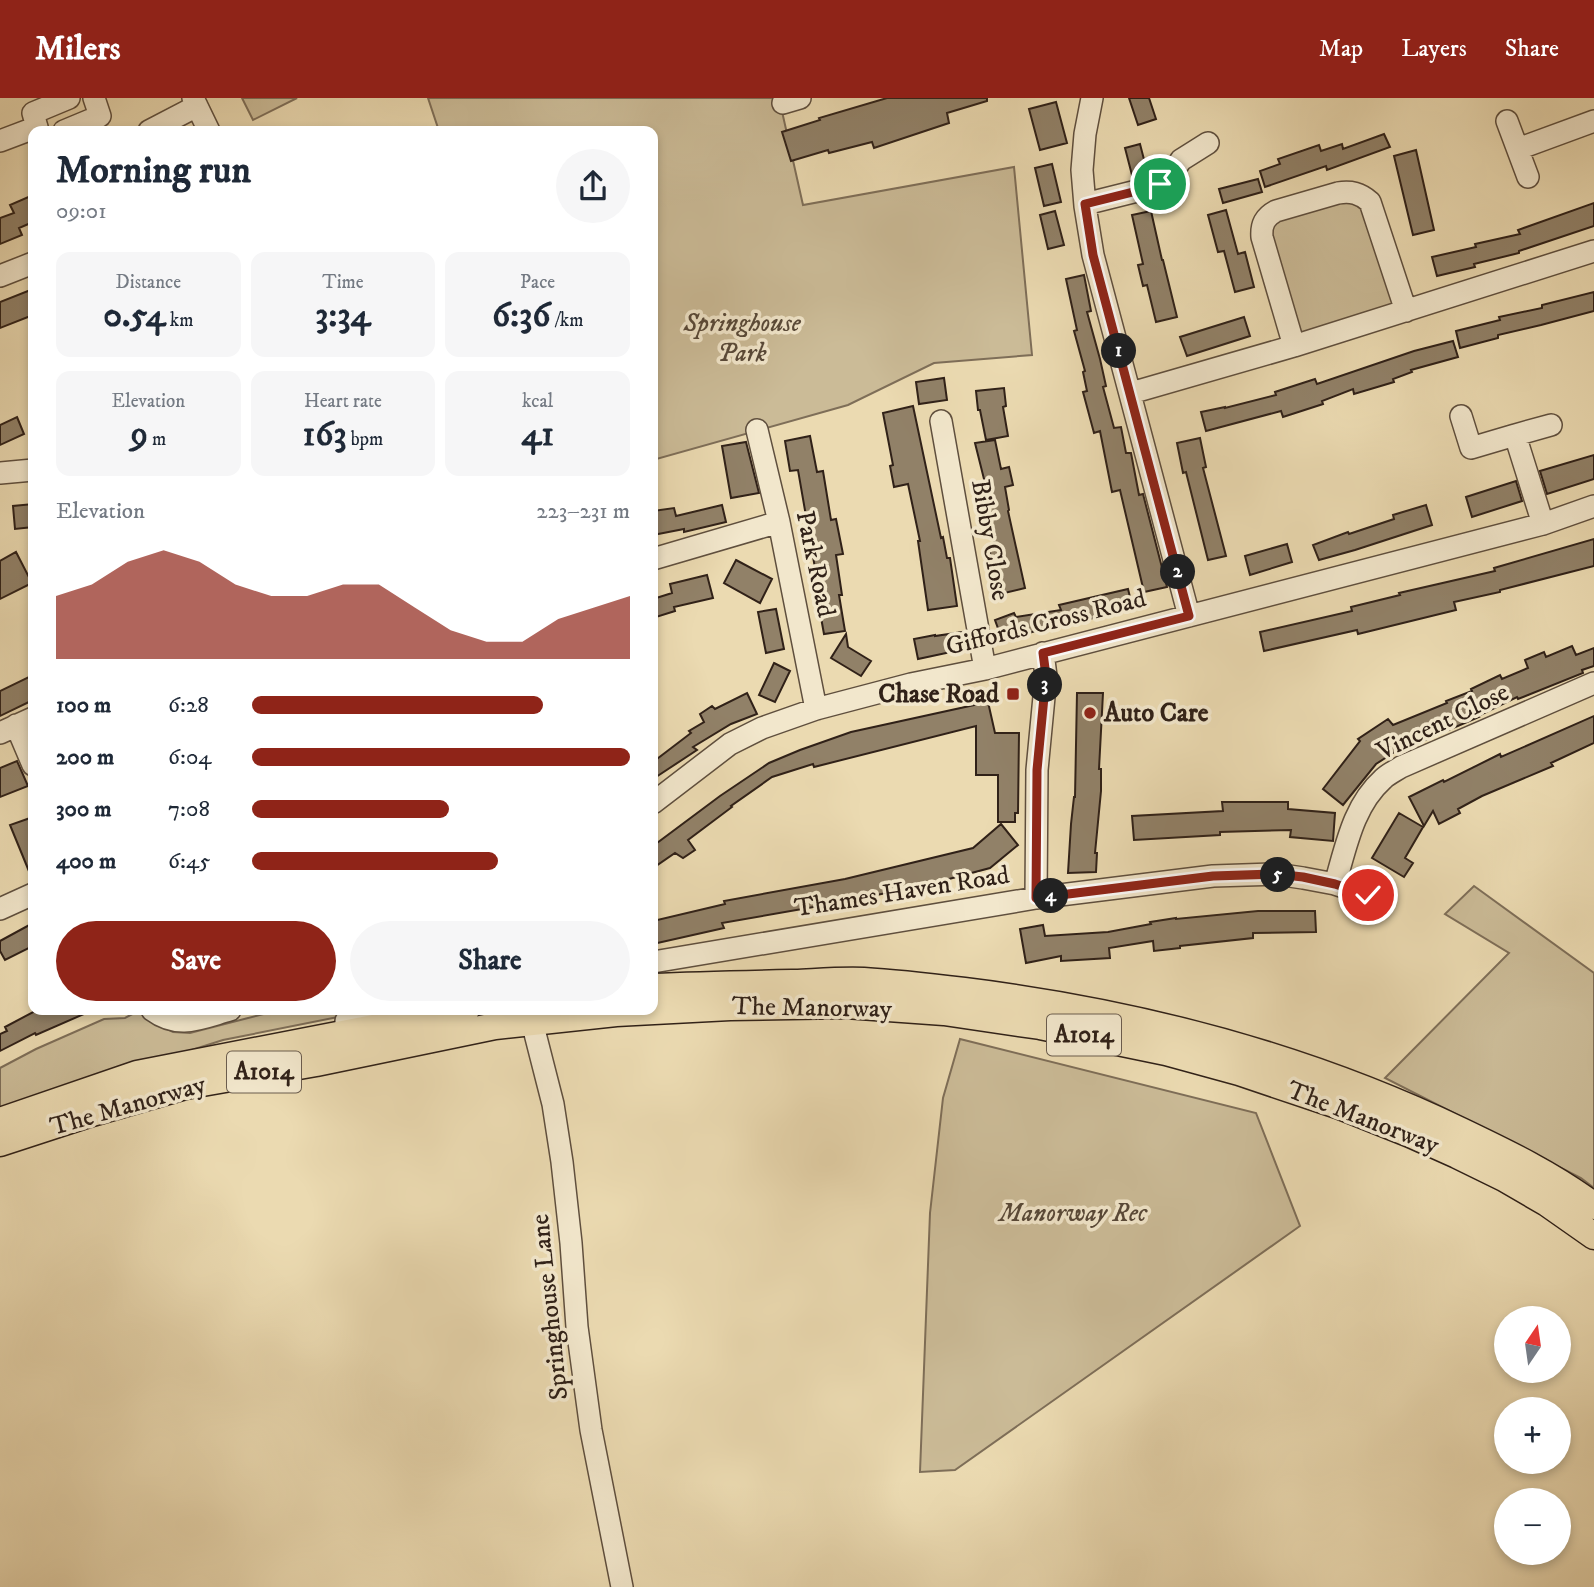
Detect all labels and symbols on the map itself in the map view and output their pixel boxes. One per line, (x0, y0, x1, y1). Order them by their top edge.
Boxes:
pin (1130, 154, 1190, 214)
park label: Springhouse Park (682, 307, 802, 370)
pin: 1 (1102, 334, 1136, 368)
street label: Bibby Close (963, 477, 1017, 603)
street label: Park Road (788, 508, 842, 620)
pin: 2 (1160, 554, 1196, 589)
street label: Giffords Cross Road (943, 582, 1149, 664)
pin: 3 (1028, 668, 1062, 702)
street label: Vincent Close (1371, 676, 1514, 769)
place label: Chase Road (878, 678, 1000, 711)
marker: Chase Road (1005, 686, 1021, 702)
place label: Auto Care (1103, 697, 1209, 730)
marker: Auto Care (1082, 705, 1098, 721)
pin: 5 (1260, 858, 1296, 892)
street label: Thames Haven Road (792, 859, 1012, 925)
pin (1338, 865, 1398, 925)
pin: 4 (1034, 878, 1068, 914)
street label: The Manorway (732, 990, 893, 1026)
road number: A1014 (1047, 1015, 1121, 1056)
road number: A1014 (227, 1052, 301, 1092)
street label: The Manorway (46, 1068, 210, 1144)
street label: The Manorway (1282, 1074, 1444, 1162)
park label: Manorway Rec (997, 1197, 1148, 1230)
street label: Springhouse Lane (524, 1212, 576, 1402)
north arrow (1494, 1306, 1572, 1382)

